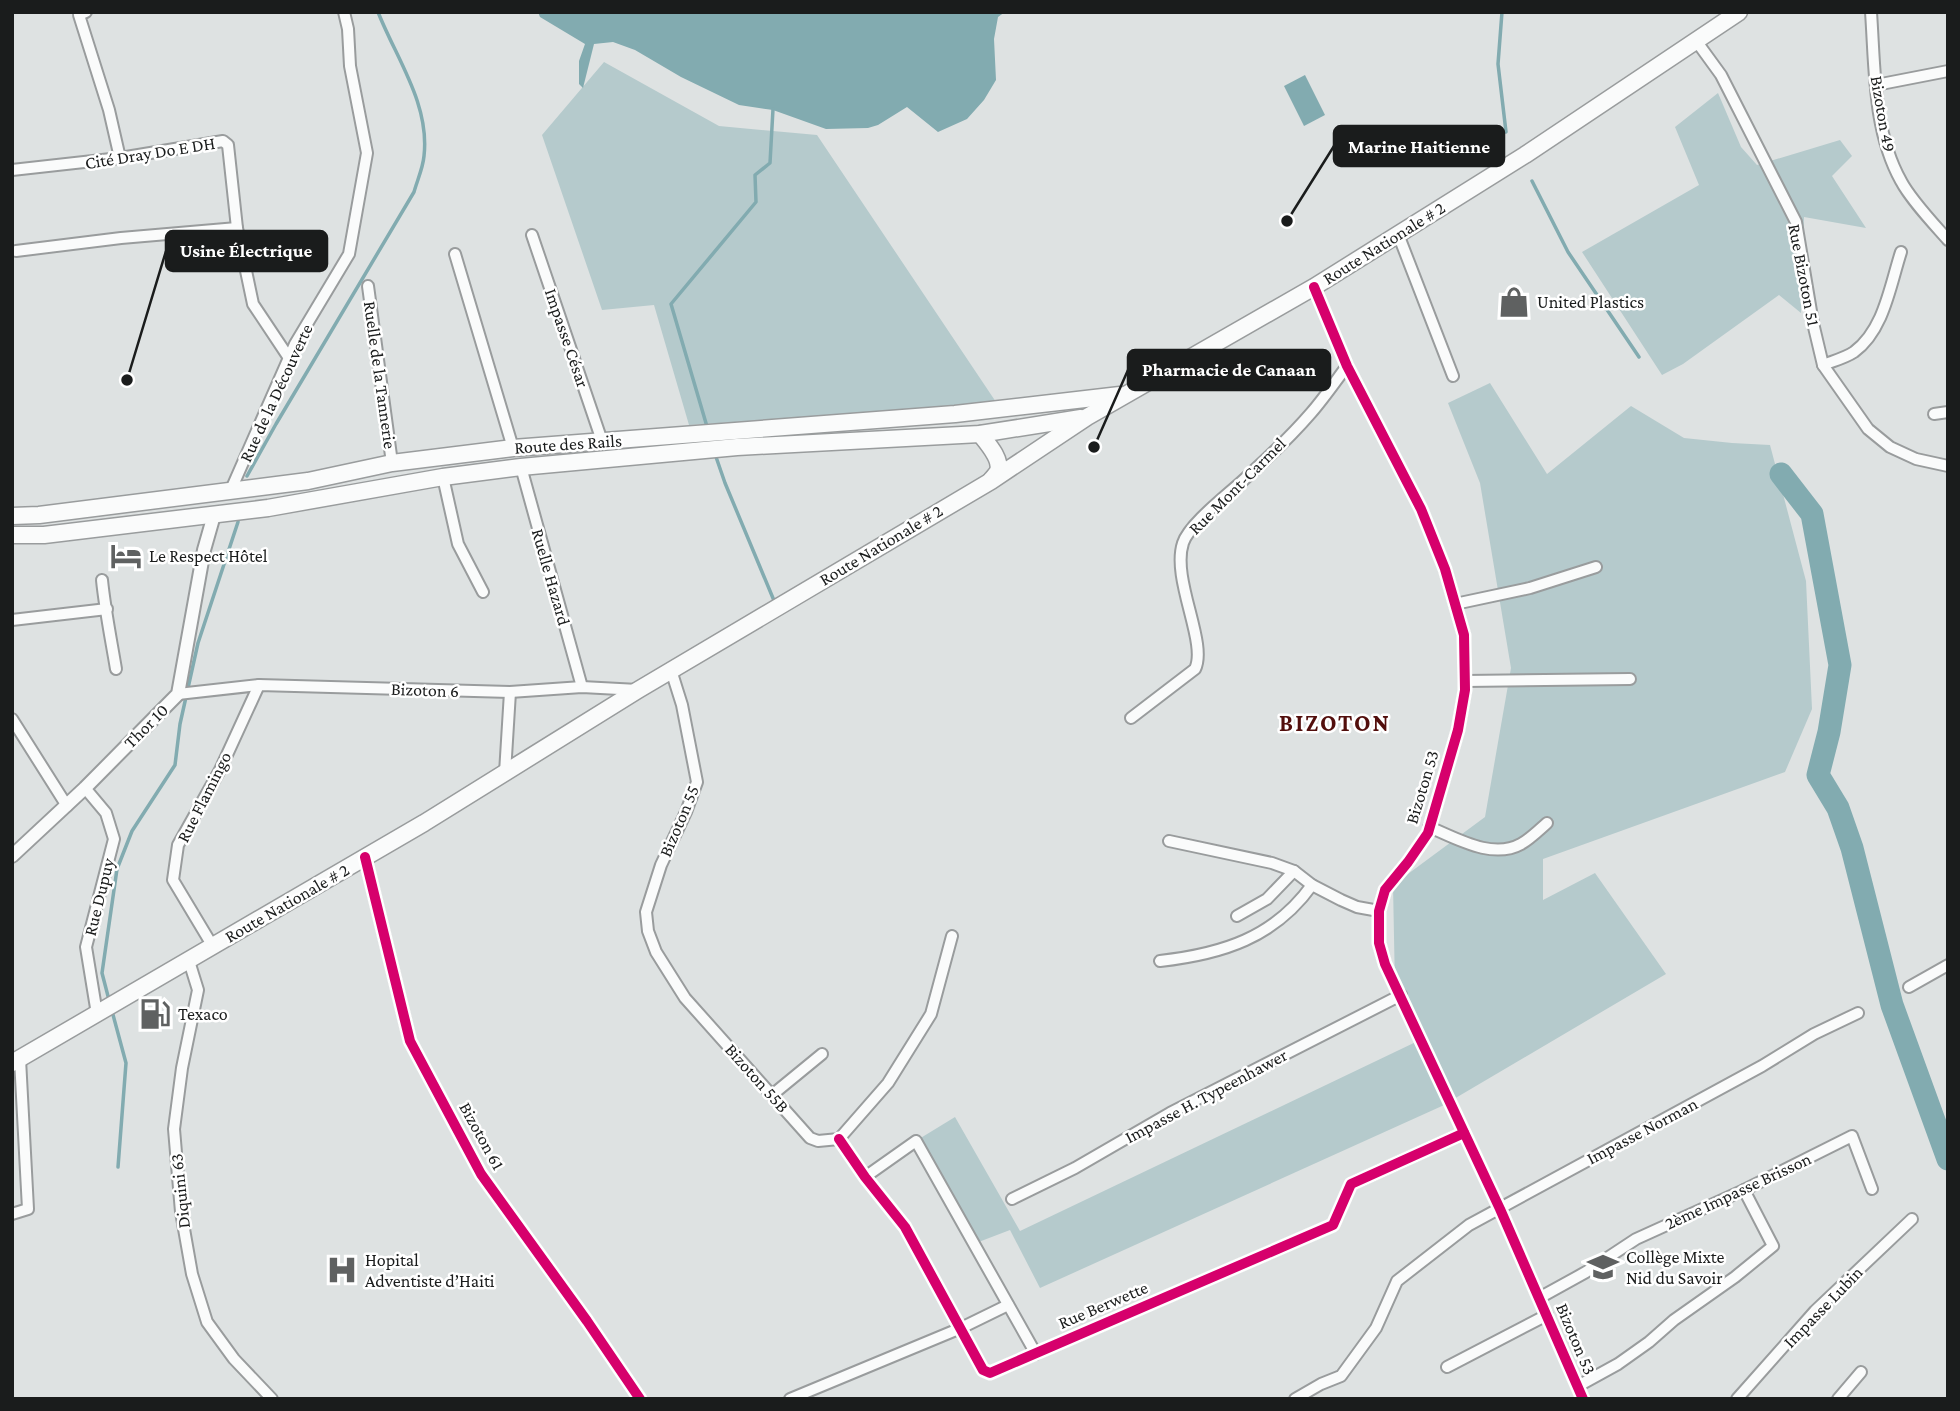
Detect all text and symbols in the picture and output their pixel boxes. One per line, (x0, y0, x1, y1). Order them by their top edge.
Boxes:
street label: Bizoton 49 (1866, 74, 1900, 154)
callout: Marine Haitienne (1334, 126, 1504, 166)
street label: Cité Dray Do E DH (83, 133, 217, 173)
text: Marine Haitienne (1348, 136, 1490, 157)
street label: Route Nationale # 2 (1319, 197, 1449, 289)
street label: Rue Bizoton 51 (1784, 222, 1824, 328)
callout: Usine Électrique (166, 231, 327, 271)
text: Usine Électrique (180, 240, 312, 261)
shop icon: United Plastics (1497, 285, 1531, 319)
street label: Impasse César (541, 286, 593, 391)
place label: United Plastics (1537, 292, 1644, 312)
street label: Ruelle de la Tannerie (360, 300, 400, 450)
street label: Rue de la Découverte (235, 321, 317, 465)
callout: Pharmacie de Canaan (1128, 350, 1330, 390)
text: Pharmacie de Canaan (1142, 359, 1316, 380)
street label: Route des Rails (514, 430, 622, 458)
street label: Rue Mont-Carmel (1184, 433, 1290, 539)
street label: Route Nationale # 2 (816, 500, 946, 590)
street label: Ruelle Hazard (528, 526, 574, 628)
hotel icon: Le Respect Hôtel (109, 539, 143, 573)
place label: Le Respect Hôtel (149, 546, 268, 566)
street label: Bizoton 6 (391, 679, 459, 701)
street label: Thor 10 (120, 700, 172, 752)
district label: BIZOTON (1279, 709, 1391, 736)
street label: Rue Flamingo (173, 748, 235, 846)
street label: Bizoton 53 (1401, 748, 1443, 826)
street label: Bizoton 55 (655, 782, 703, 860)
street label: Rue Dupuy (80, 855, 118, 938)
street label: Route Nationale # 2 (221, 859, 353, 947)
fuel station icon: Texaco (138, 997, 172, 1031)
place label: Texaco (178, 1004, 228, 1024)
street label: Bizoton 55B (721, 1040, 793, 1117)
street label: Impasse H. Typeenhawer (1122, 1044, 1291, 1147)
street label: Impasse Norman (1583, 1093, 1701, 1169)
street label: Bizoton 61 (455, 1099, 509, 1173)
street label: 2ème Impasse Brisson (1662, 1148, 1815, 1234)
street label: Diquini 63 (166, 1153, 194, 1229)
place label: Collège Mixte Nid du Savoir (1626, 1247, 1724, 1288)
place label: Hopital Adventiste d’Haiti (365, 1250, 495, 1291)
school or university icon: Collège Mixte Nid du Savoir (1586, 1250, 1620, 1284)
hospital icon: Hopital Adventiste d’Haiti (325, 1253, 359, 1287)
street label: Impasse Lubin (1779, 1262, 1867, 1352)
street label: Rue Berwette (1055, 1277, 1151, 1333)
street label: Bizoton 53 (1552, 1300, 1600, 1378)

